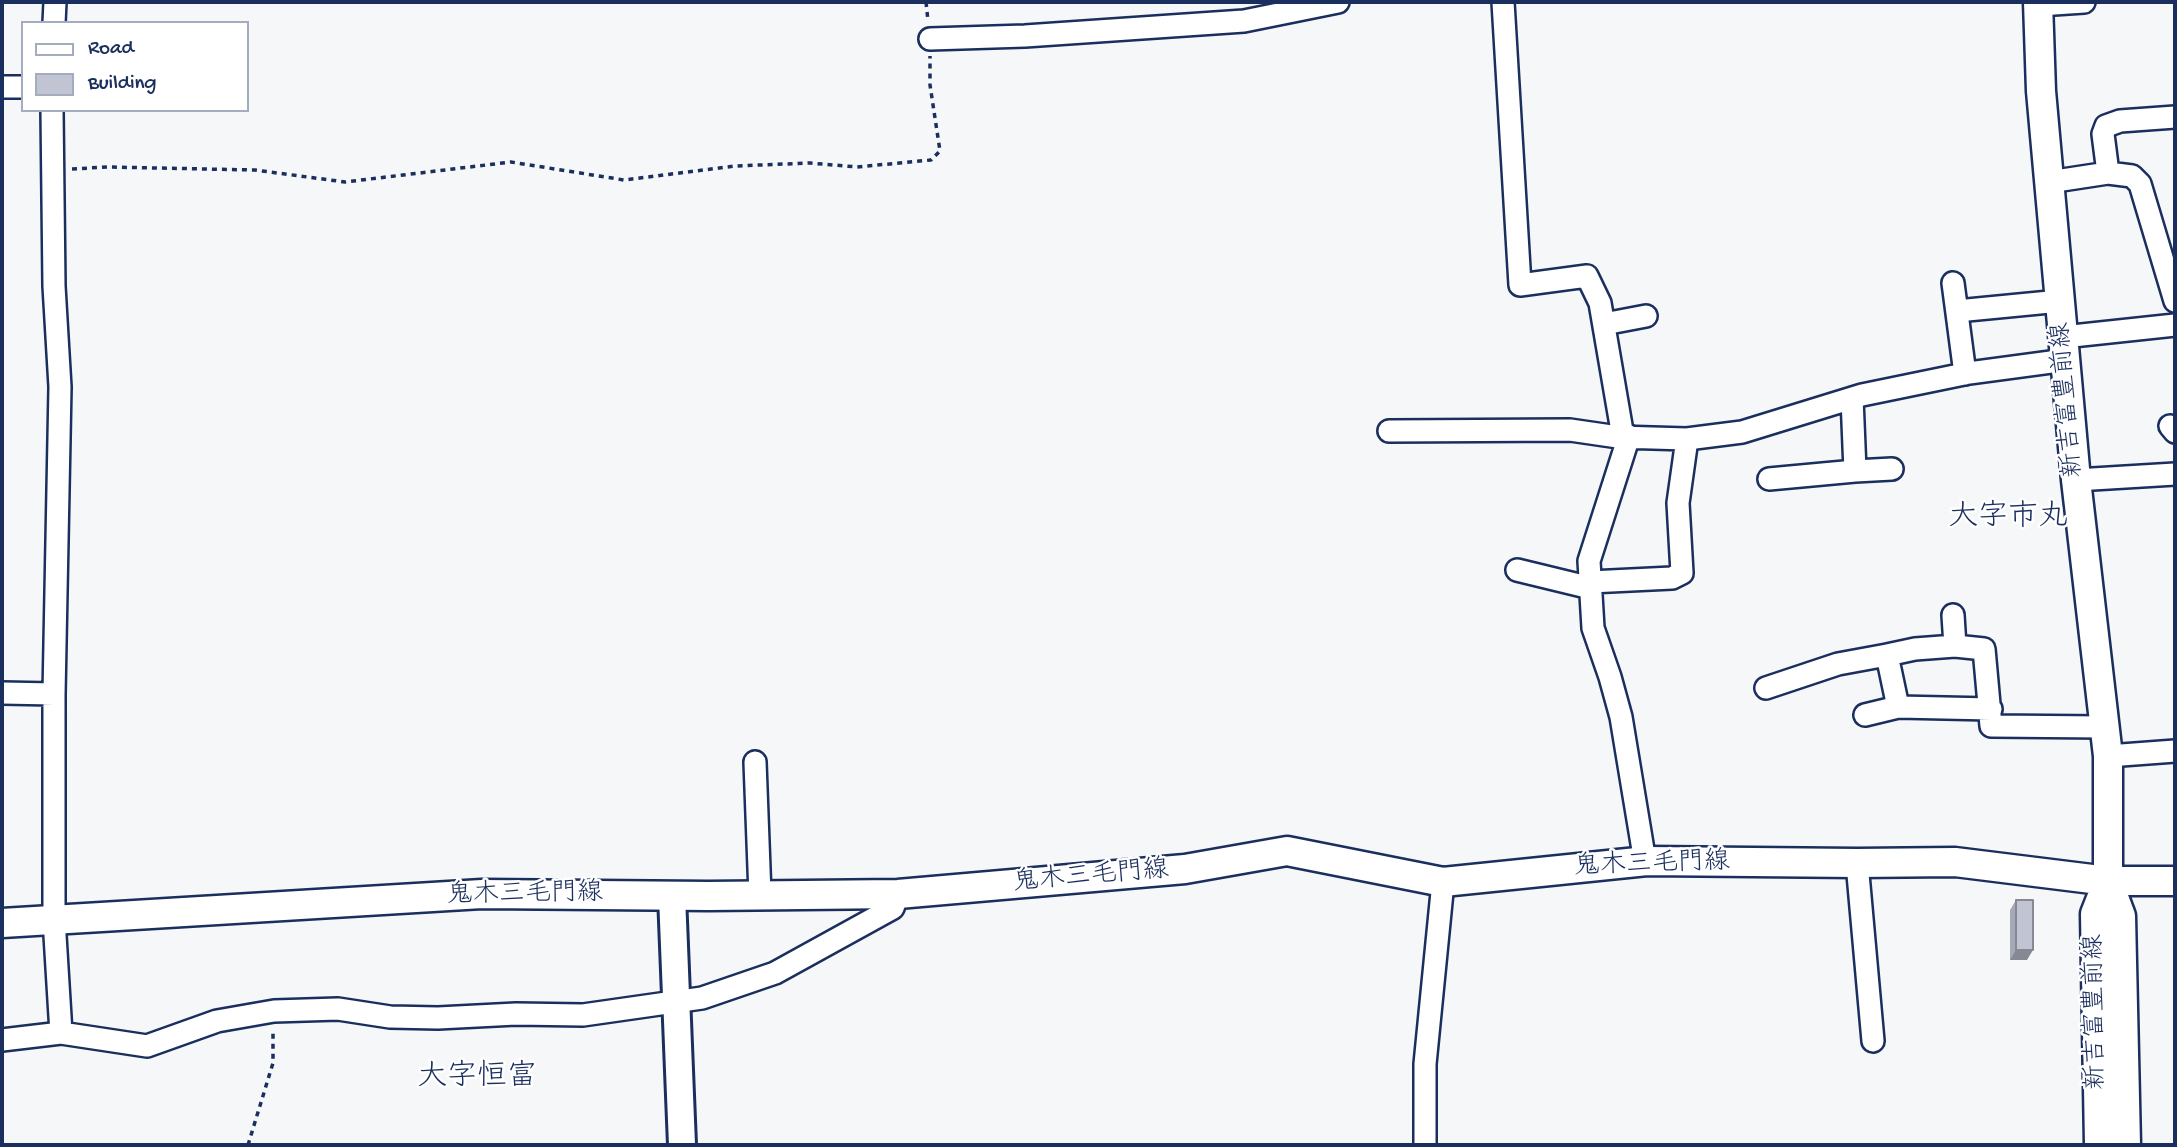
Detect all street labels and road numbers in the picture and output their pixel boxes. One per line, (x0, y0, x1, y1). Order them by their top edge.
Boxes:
street label: 新吉富豊前線 (2047, 321, 2091, 479)
street label: 鬼木三毛門線 (1574, 848, 1730, 884)
street label: 鬼木三毛門線 (1012, 856, 1170, 900)
street label: 鬼木三毛門線 (447, 879, 603, 913)
street label: 新吉富豊前線 (2080, 934, 2114, 1090)

